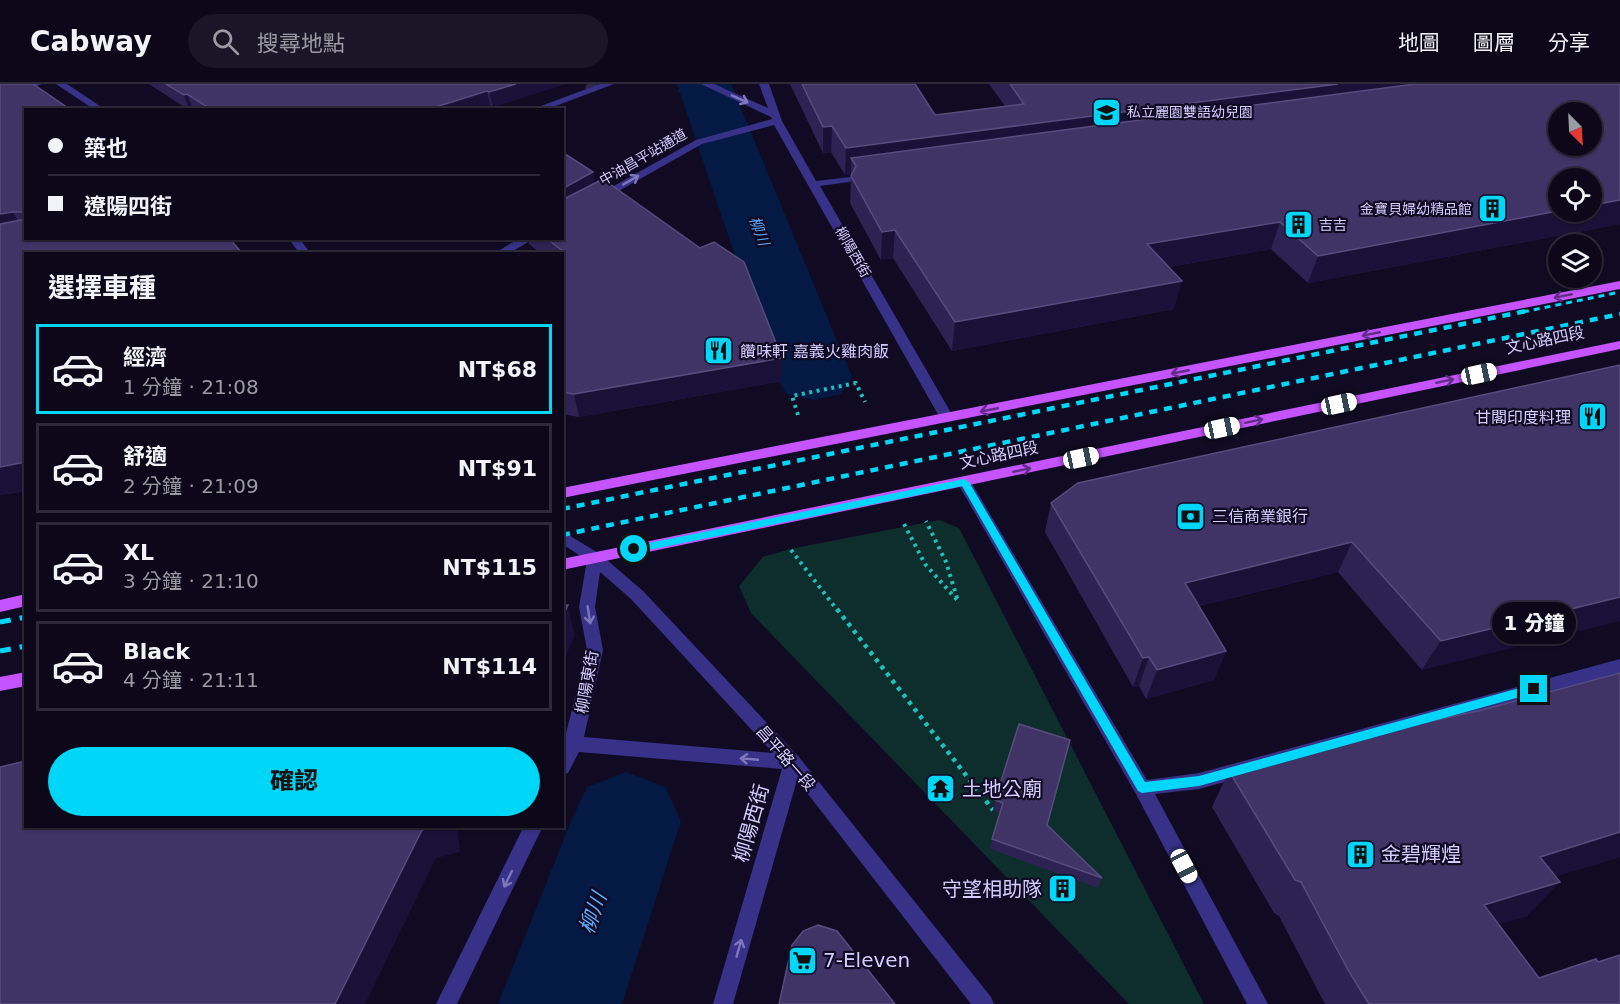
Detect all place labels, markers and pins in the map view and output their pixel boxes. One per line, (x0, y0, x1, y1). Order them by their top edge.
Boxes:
school or university icon: 私立麗園雙語幼兒園 (1090, 96, 1122, 128)
place label: 私立麗園雙語幼兒園 (1127, 104, 1253, 120)
building icon: 金寶貝婦幼精品館 (1477, 193, 1509, 225)
place label: 金寶貝婦幼精品館 (1360, 201, 1472, 217)
building icon: 吉吉 (1282, 209, 1314, 241)
place label: 吉吉 (1319, 217, 1347, 233)
restaurant icon: 饡味軒 嘉義火雞肉飯 (703, 335, 735, 367)
place label: 饡味軒 嘉義火雞肉飯 (740, 342, 889, 361)
restaurant icon: 甘閣印度料理 (1576, 401, 1608, 433)
place label: 甘閣印度料理 (1475, 408, 1571, 427)
bank icon: 三信商業銀行 (1175, 500, 1207, 532)
place label: 三信商業銀行 (1212, 507, 1308, 526)
temple icon: 土地公廟 (925, 773, 957, 805)
place label: 土地公廟 (962, 777, 1042, 801)
building icon: 金碧輝煌 (1344, 838, 1376, 870)
place label: 金碧輝煌 (1381, 842, 1461, 866)
building icon: 守望相助隊 (1047, 873, 1079, 905)
place label: 守望相助隊 (942, 877, 1042, 901)
supermarket icon: 7-Eleven (786, 944, 818, 976)
place label: 7-Eleven (823, 948, 910, 972)

